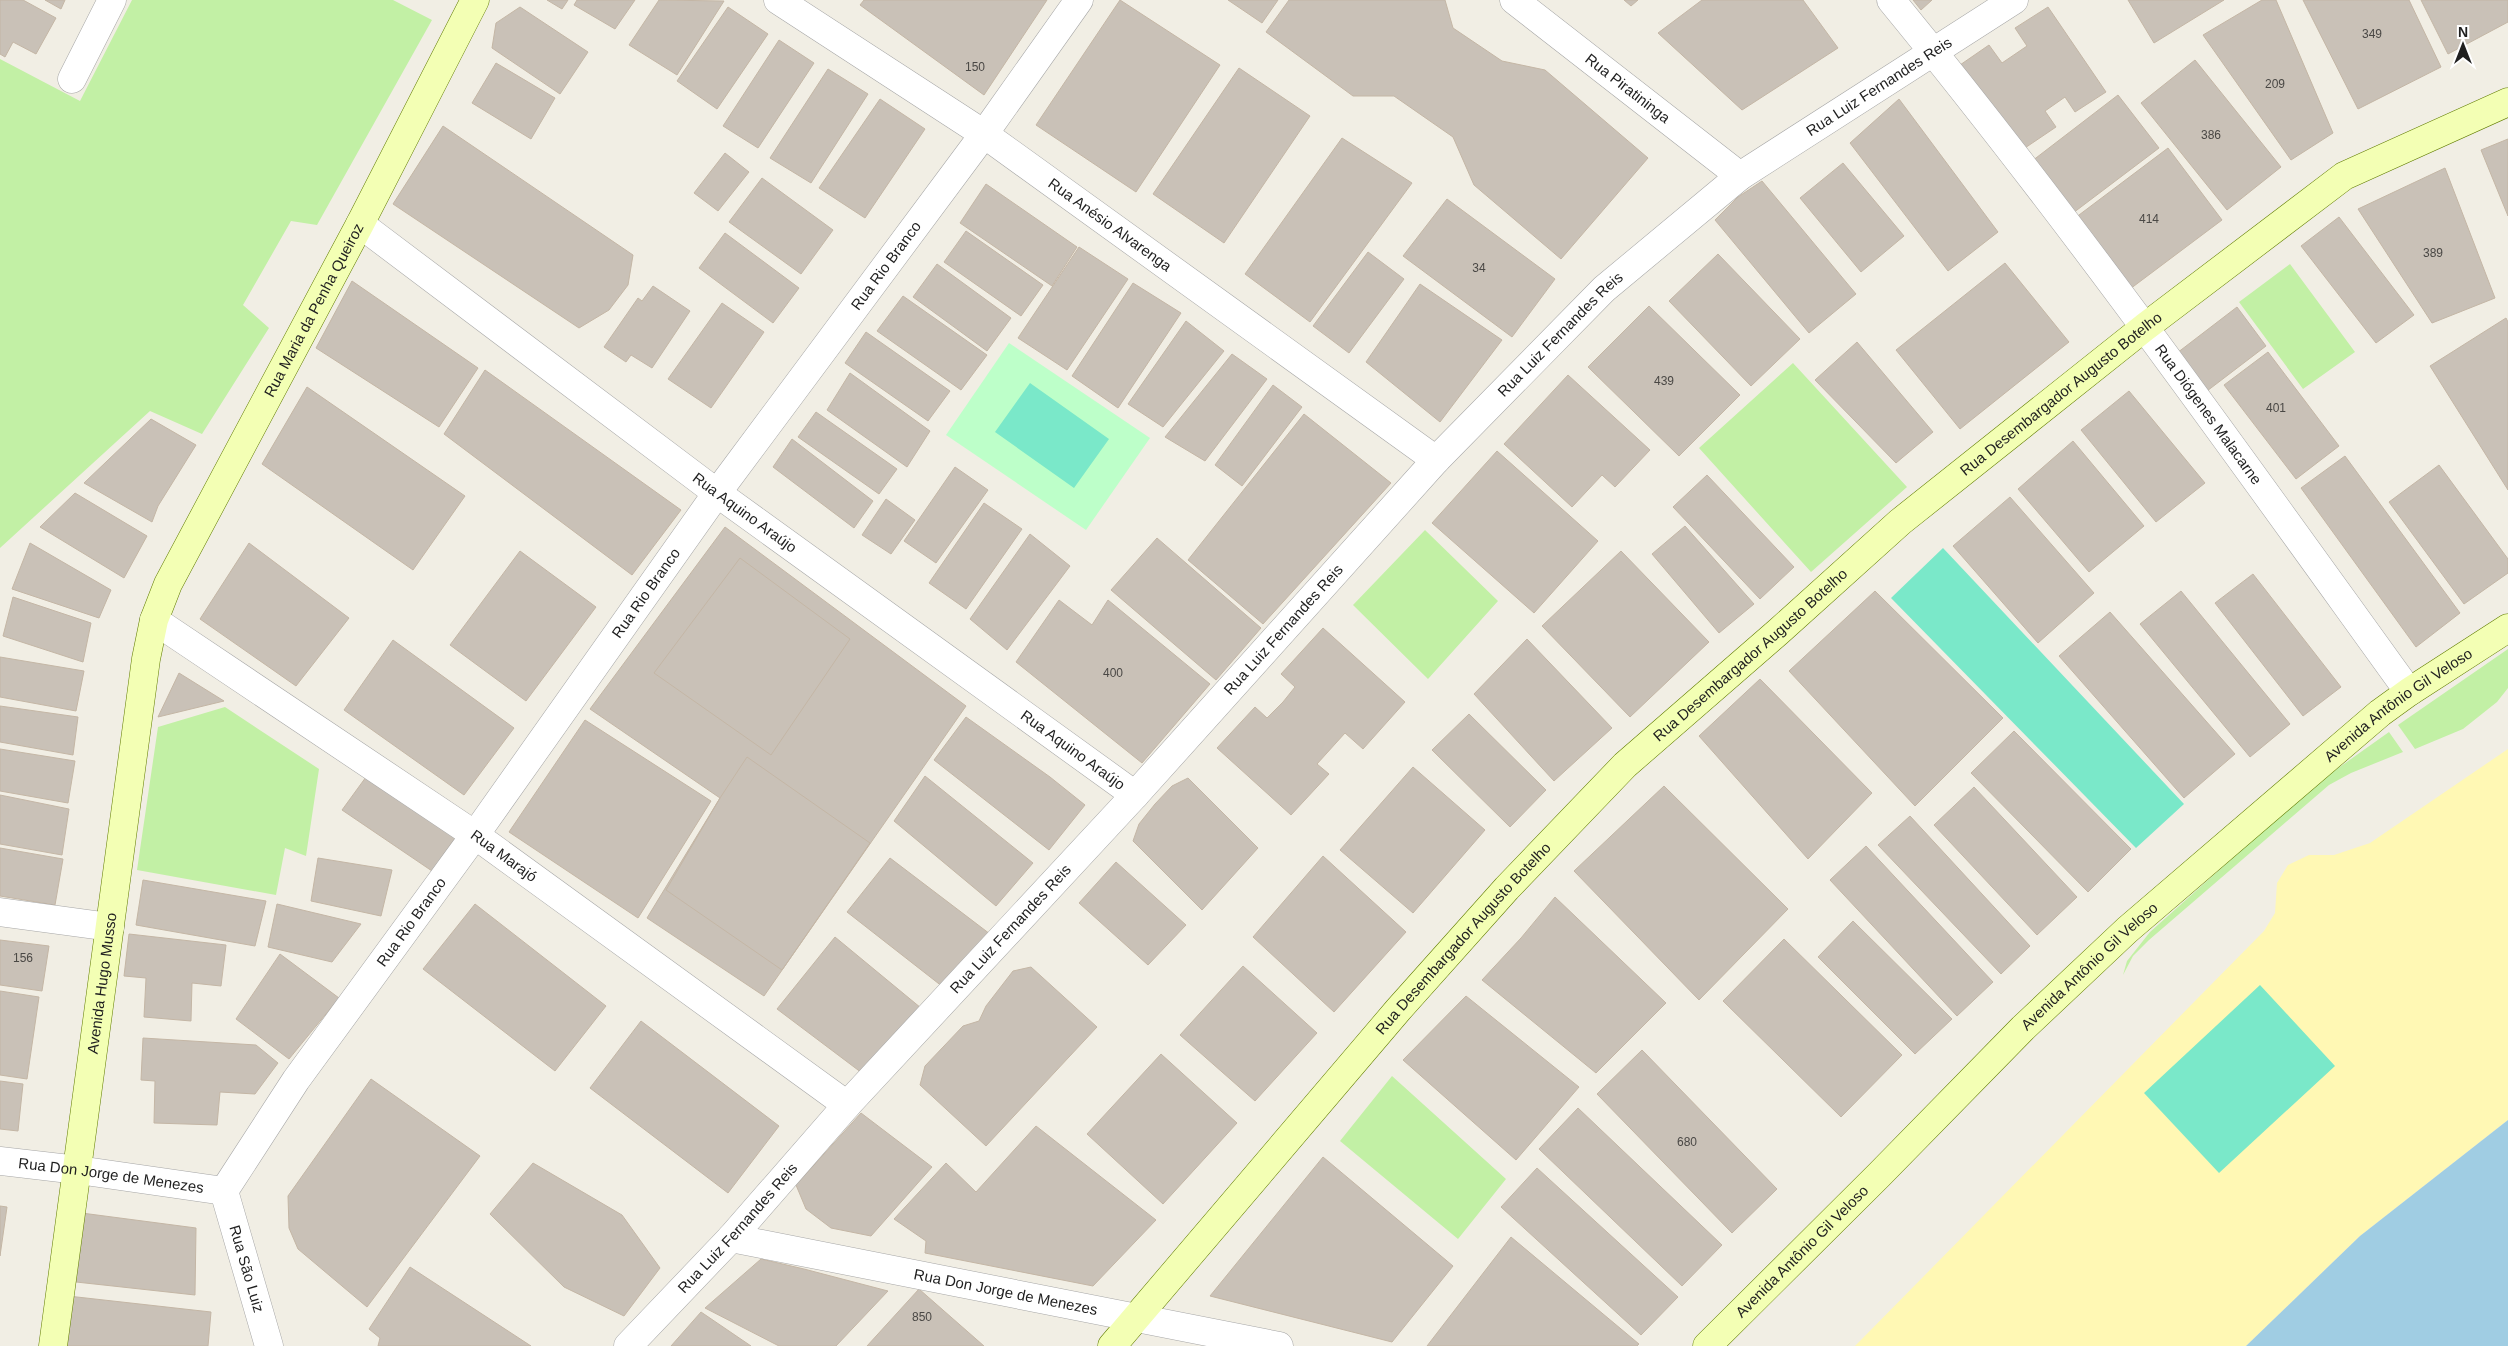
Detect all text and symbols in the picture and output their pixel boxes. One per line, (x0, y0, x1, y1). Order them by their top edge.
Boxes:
north arrow (2438, 20, 2488, 70)
text: N (2458, 24, 2468, 40)
house number: 349 (2362, 27, 2382, 41)
street label: Rua Luiz Fernandes Reis (1803, 33, 1955, 139)
street label: Rua Piratininga (1582, 50, 1674, 127)
house number: 150 (965, 60, 985, 74)
house number: 209 (2265, 77, 2285, 91)
house number: 386 (2201, 128, 2221, 142)
street label: Rua Anésio Alvarenga (1045, 174, 1176, 275)
house number: 414 (2139, 212, 2159, 226)
street label: Rua Rio Branco (847, 218, 924, 313)
street label: Rua Maria da Penha Queiroz (260, 220, 367, 400)
house number: 389 (2423, 246, 2443, 260)
house number: 34 (1472, 261, 1486, 275)
street label: Rua Luiz Fernandes Reis (1494, 268, 1626, 400)
street label: Rua Desembargador Augusto Botelho (1956, 308, 2165, 479)
street label: Rua Diógenes Malacarne (2152, 341, 2265, 488)
house number: 439 (1654, 374, 1674, 388)
house number: 401 (2266, 401, 2286, 415)
street label: Rua Aquino Araújo (690, 469, 800, 556)
street label: Rua Rio Branco (608, 545, 683, 641)
street label: Rua Luiz Fernandes Reis (1220, 561, 1346, 698)
street label: Rua Desembargador Augusto Botelho (1650, 565, 1850, 745)
street label: Avenida Antônio Gil Veloso (2321, 644, 2475, 765)
house number: 400 (1103, 666, 1123, 680)
street label: Rua Aquino Araújo (1018, 706, 1129, 793)
street label: Rua Marajó (468, 826, 541, 885)
street label: Rua Desembargador Augusto Botelho (1372, 839, 1554, 1038)
street label: Rua Luiz Fernandes Reis (946, 861, 1074, 996)
street label: Rua Rio Branco (373, 874, 449, 969)
street label: Avenida Antônio Gil Veloso (2017, 899, 2161, 1033)
street label: Avenida Hugo Musso (84, 912, 120, 1055)
house number: 156 (13, 951, 33, 965)
house number: 680 (1677, 1135, 1697, 1149)
street label: Rua Don Jorge de Menezes (18, 1154, 205, 1196)
street label: Rua Luiz Fernandes Reis (674, 1159, 800, 1296)
street label: Avenida Antônio Gil Veloso (1732, 1182, 1871, 1321)
street label: Rua São Luiz (226, 1223, 268, 1314)
street label: Rua Don Jorge de Menezes (913, 1265, 1099, 1318)
house number: 850 (912, 1310, 932, 1324)

